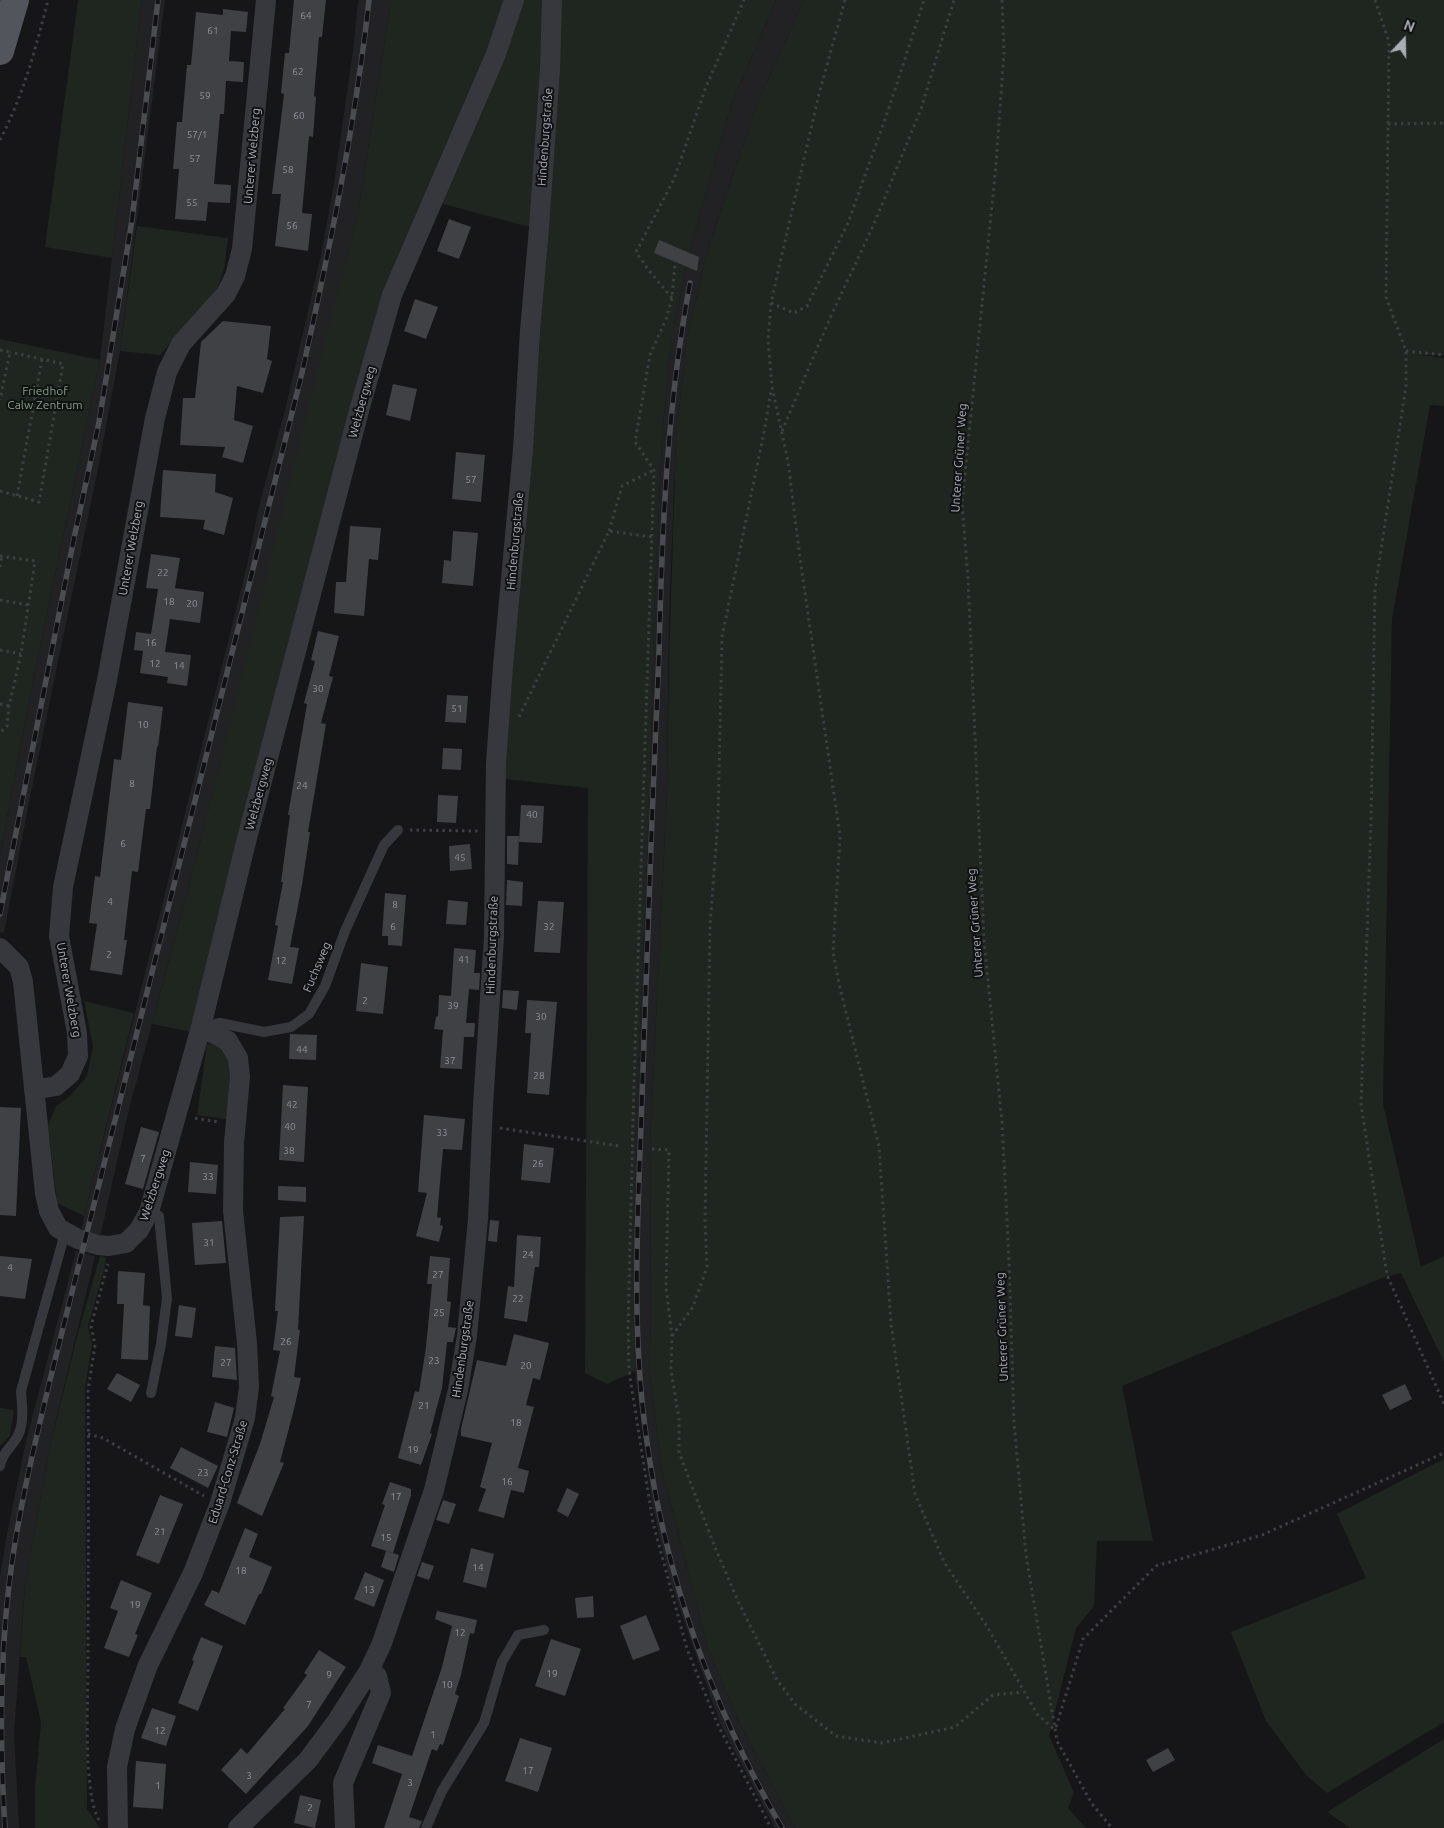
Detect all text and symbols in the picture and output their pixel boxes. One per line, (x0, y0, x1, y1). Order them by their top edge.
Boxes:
house number: 64 (300, 10, 312, 22)
north arrow (1379, 15, 1429, 65)
text: N (1402, 17, 1417, 35)
house number: 61 (207, 25, 219, 37)
house number: 62 (292, 66, 304, 78)
street label: Hindenburgstraße (534, 87, 556, 187)
house number: 59 (199, 90, 211, 102)
street label: Unterer Welzberg (241, 107, 263, 205)
house number: 60 (293, 110, 305, 122)
house number: 57/1 (187, 129, 207, 141)
house number: 57 (189, 153, 201, 165)
house number: 58 (282, 164, 294, 176)
house number: 55 (186, 197, 198, 209)
house number: 56 (286, 220, 298, 232)
street label: Welzbergweg (345, 364, 379, 440)
park label: Friedhof Calw Zentrum (7, 384, 83, 412)
street label: Unterer Grüner Weg (948, 403, 970, 513)
house number: 57 (465, 474, 477, 486)
street label: Hindenburgstraße (504, 491, 526, 591)
street label: Unterer Welzberg (116, 499, 146, 597)
house number: 22 (157, 567, 169, 579)
house number: 18 (163, 596, 175, 608)
house number: 20 (186, 598, 198, 610)
house number: 16 (145, 637, 157, 649)
house number: 12 (149, 658, 161, 670)
house number: 14 (173, 660, 185, 672)
house number: 30 (312, 683, 324, 695)
house number: 51 (451, 703, 463, 715)
house number: 10 (137, 719, 149, 731)
street label: Welzbergweg (242, 756, 276, 832)
house number: 8 (129, 778, 135, 790)
house number: 24 (296, 780, 308, 792)
house number: 40 (526, 809, 538, 821)
house number: 6 (120, 838, 126, 850)
house number: 45 (454, 852, 466, 864)
street label: Unterer Grüner Weg (964, 868, 986, 978)
house number: 4 (107, 896, 113, 908)
street label: Hindenburgstraße (483, 896, 501, 994)
house number: 8 (392, 899, 398, 911)
house number: 6 (390, 921, 396, 933)
house number: 32 (543, 921, 555, 933)
street label: Fuchsweg (300, 940, 334, 994)
street label: Unterer Welzberg (54, 941, 84, 1039)
house number: 2 (106, 949, 112, 961)
house number: 41 (458, 954, 470, 966)
house number: 12 (275, 955, 287, 967)
house number: 2 (362, 995, 368, 1007)
house number: 39 (447, 1000, 459, 1012)
house number: 30 (535, 1011, 547, 1023)
house number: 44 (296, 1044, 308, 1056)
house number: 37 (444, 1055, 456, 1067)
house number: 28 (533, 1070, 545, 1082)
house number: 42 (286, 1099, 298, 1111)
house number: 40 (284, 1121, 296, 1133)
house number: 33 (436, 1127, 448, 1139)
house number: 38 (283, 1145, 295, 1157)
street label: Welzbergweg (137, 1148, 173, 1222)
house number: 7 (140, 1153, 146, 1165)
house number: 26 (532, 1158, 544, 1170)
house number: 33 (202, 1171, 214, 1183)
house number: 31 (203, 1237, 215, 1249)
house number: 24 (522, 1249, 534, 1261)
house number: 4 (7, 1262, 13, 1274)
house number: 27 (432, 1269, 444, 1281)
street label: Unterer Grüner Weg (993, 1272, 1011, 1382)
house number: 22 (512, 1293, 524, 1305)
street label: Hindenburgstraße (449, 1299, 477, 1399)
house number: 25 (433, 1307, 445, 1319)
house number: 26 (280, 1336, 292, 1348)
house number: 23 (428, 1355, 440, 1367)
house number: 27 (220, 1357, 232, 1369)
house number: 20 (520, 1360, 532, 1372)
house number: 21 (418, 1400, 430, 1412)
house number: 18 (510, 1417, 522, 1429)
street label: Eduard-Conz-Straße (205, 1419, 251, 1525)
house number: 19 (407, 1444, 419, 1456)
house number: 23 (197, 1467, 209, 1479)
house number: 16 (501, 1476, 513, 1488)
house number: 17 (390, 1491, 402, 1503)
house number: 21 (154, 1526, 166, 1538)
house number: 15 (380, 1532, 392, 1544)
house number: 14 (472, 1562, 484, 1574)
house number: 18 (235, 1565, 247, 1577)
house number: 13 (363, 1584, 375, 1596)
house number: 19 (129, 1599, 141, 1611)
house number: 12 (454, 1627, 466, 1639)
house number: 19 (546, 1668, 558, 1680)
house number: 9 (326, 1669, 332, 1681)
house number: 10 (441, 1679, 453, 1691)
house number: 7 (306, 1699, 312, 1711)
house number: 12 (154, 1725, 166, 1737)
house number: 1 (430, 1729, 436, 1741)
house number: 17 (522, 1765, 534, 1777)
house number: 3 (246, 1770, 252, 1782)
house number: 3 (407, 1777, 413, 1789)
house number: 1 (155, 1780, 161, 1792)
house number: 2 (307, 1802, 313, 1814)

